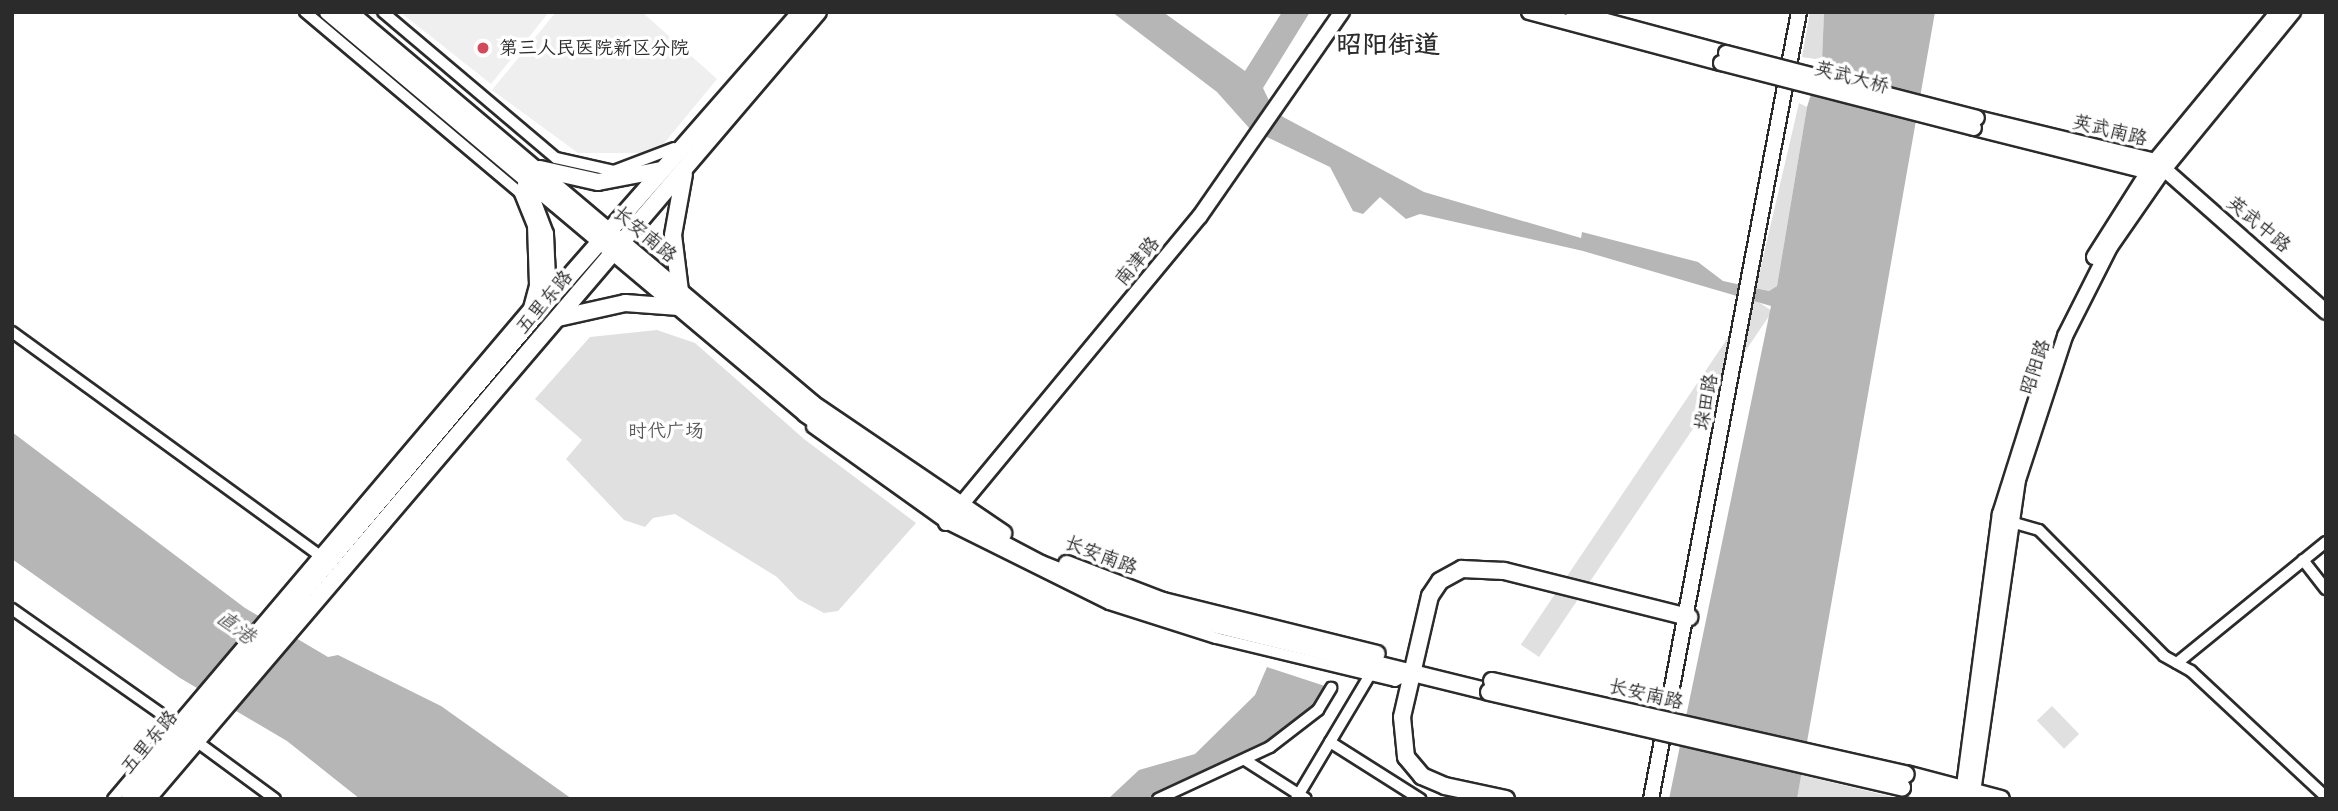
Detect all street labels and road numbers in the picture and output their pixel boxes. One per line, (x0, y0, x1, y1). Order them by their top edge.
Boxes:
street label: 英武大桥 (1812, 56, 1892, 98)
street label: 英武南路 (2070, 110, 2150, 150)
street label: 英武中路 (2223, 191, 2295, 257)
street label: 长安南路 (609, 201, 681, 267)
street label: 南津路 (1110, 232, 1164, 290)
street label: 五里东路 (511, 266, 577, 338)
street label: 昭阳路 (2015, 336, 2055, 398)
street label: 垛田路 (1690, 372, 1722, 432)
street label: 长安南路 (1061, 531, 1141, 579)
street label: 长安南路 (1606, 674, 1686, 714)
street label: 五里东路 (116, 706, 182, 778)

